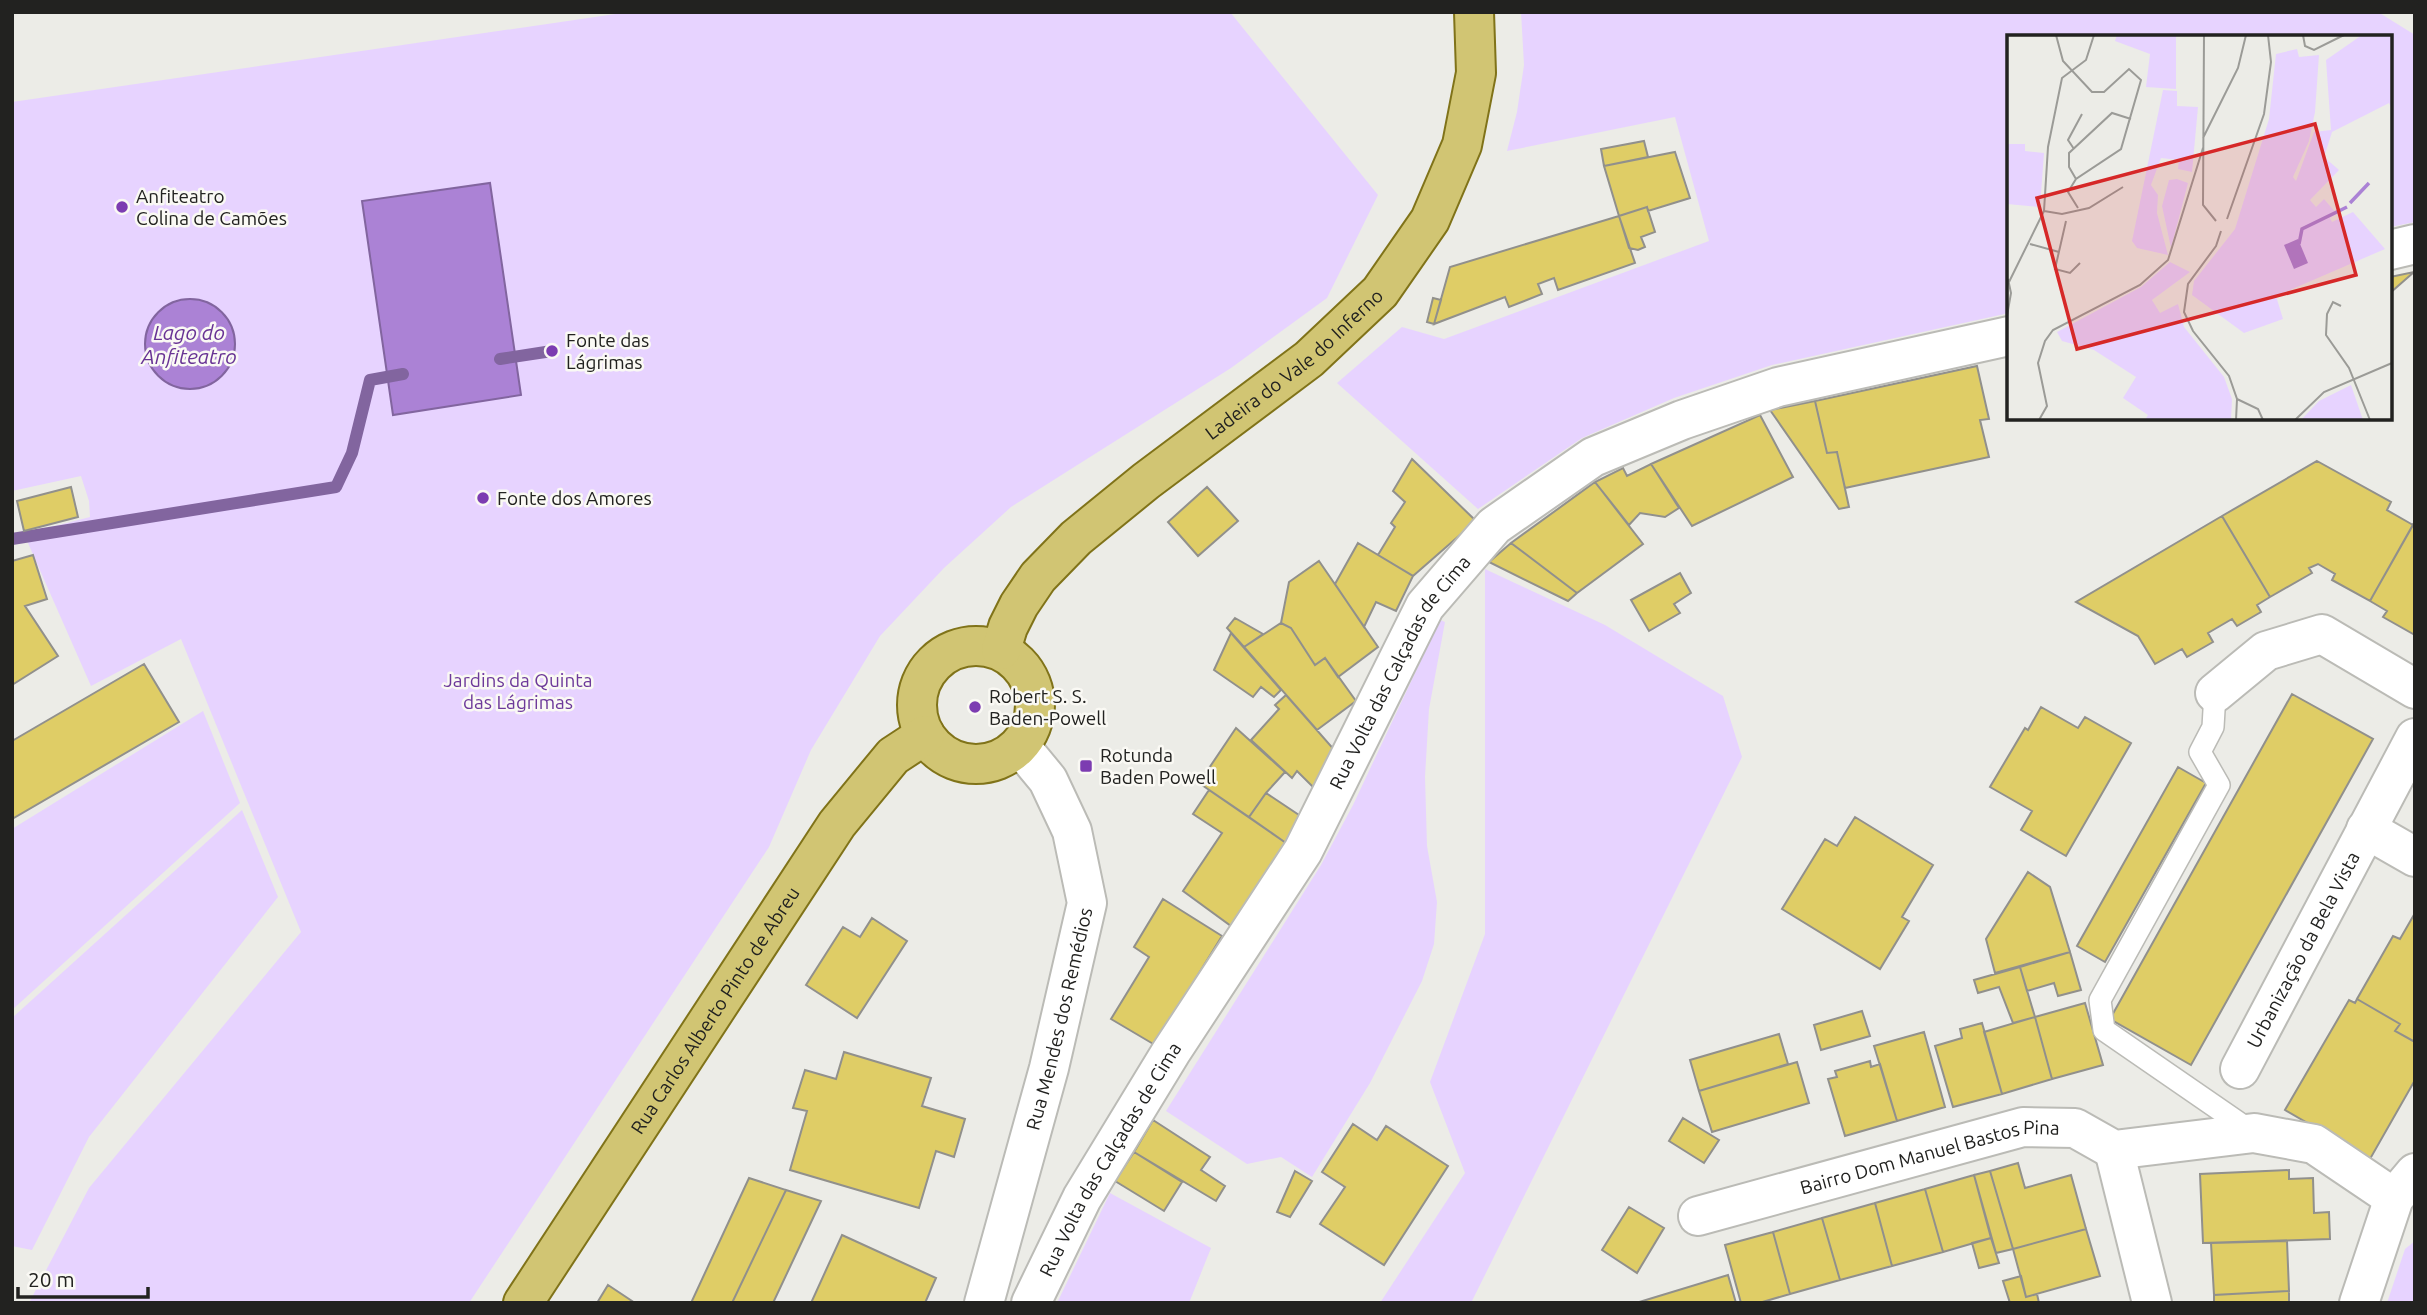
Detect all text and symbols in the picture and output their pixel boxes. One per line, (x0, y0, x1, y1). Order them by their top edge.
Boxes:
inset map (2007, 35, 2392, 420)
place label: Anfiteatro Colina de Camões (136, 185, 287, 229)
marker: Anfiteatro Colina de Camões (114, 199, 130, 215)
street label: Ladeira do Vale do Inferno (1201, 284, 1387, 444)
water label: Lago do Anfiteatro (140, 320, 237, 368)
place label: Fonte das Lágrimas (566, 329, 649, 373)
marker: Fonte das Lágrimas (544, 343, 560, 359)
place label: Fonte dos Amores (497, 487, 652, 509)
marker: Fonte dos Amores (475, 490, 491, 506)
street label: Rua Volta das Calçadas de Cima (1325, 551, 1475, 793)
park label: Jardins da Quinta das Lágrimas (444, 669, 592, 713)
place label: Robert S. S. Baden-Powell (989, 685, 1106, 729)
marker: Robert S. S. Baden-Powell (967, 699, 983, 715)
place label: Rotunda Baden Powell (1100, 744, 1216, 788)
marker: Rotunda Baden Powell (1078, 758, 1094, 774)
street label: Urbanização da Bela Vista (2242, 848, 2364, 1052)
street label: Rua Carlos Alberto Pinto de Abreu (626, 883, 804, 1138)
street label: Rua Mendes dos Remédios (1021, 905, 1097, 1133)
street label: Rua Volta das Calçadas de Cima (1035, 1038, 1185, 1280)
street label: Bairro Dom Manuel Bastos Pina (1798, 1116, 2060, 1199)
scale bar (18, 1256, 147, 1300)
text: 20 m (28, 1267, 75, 1291)

